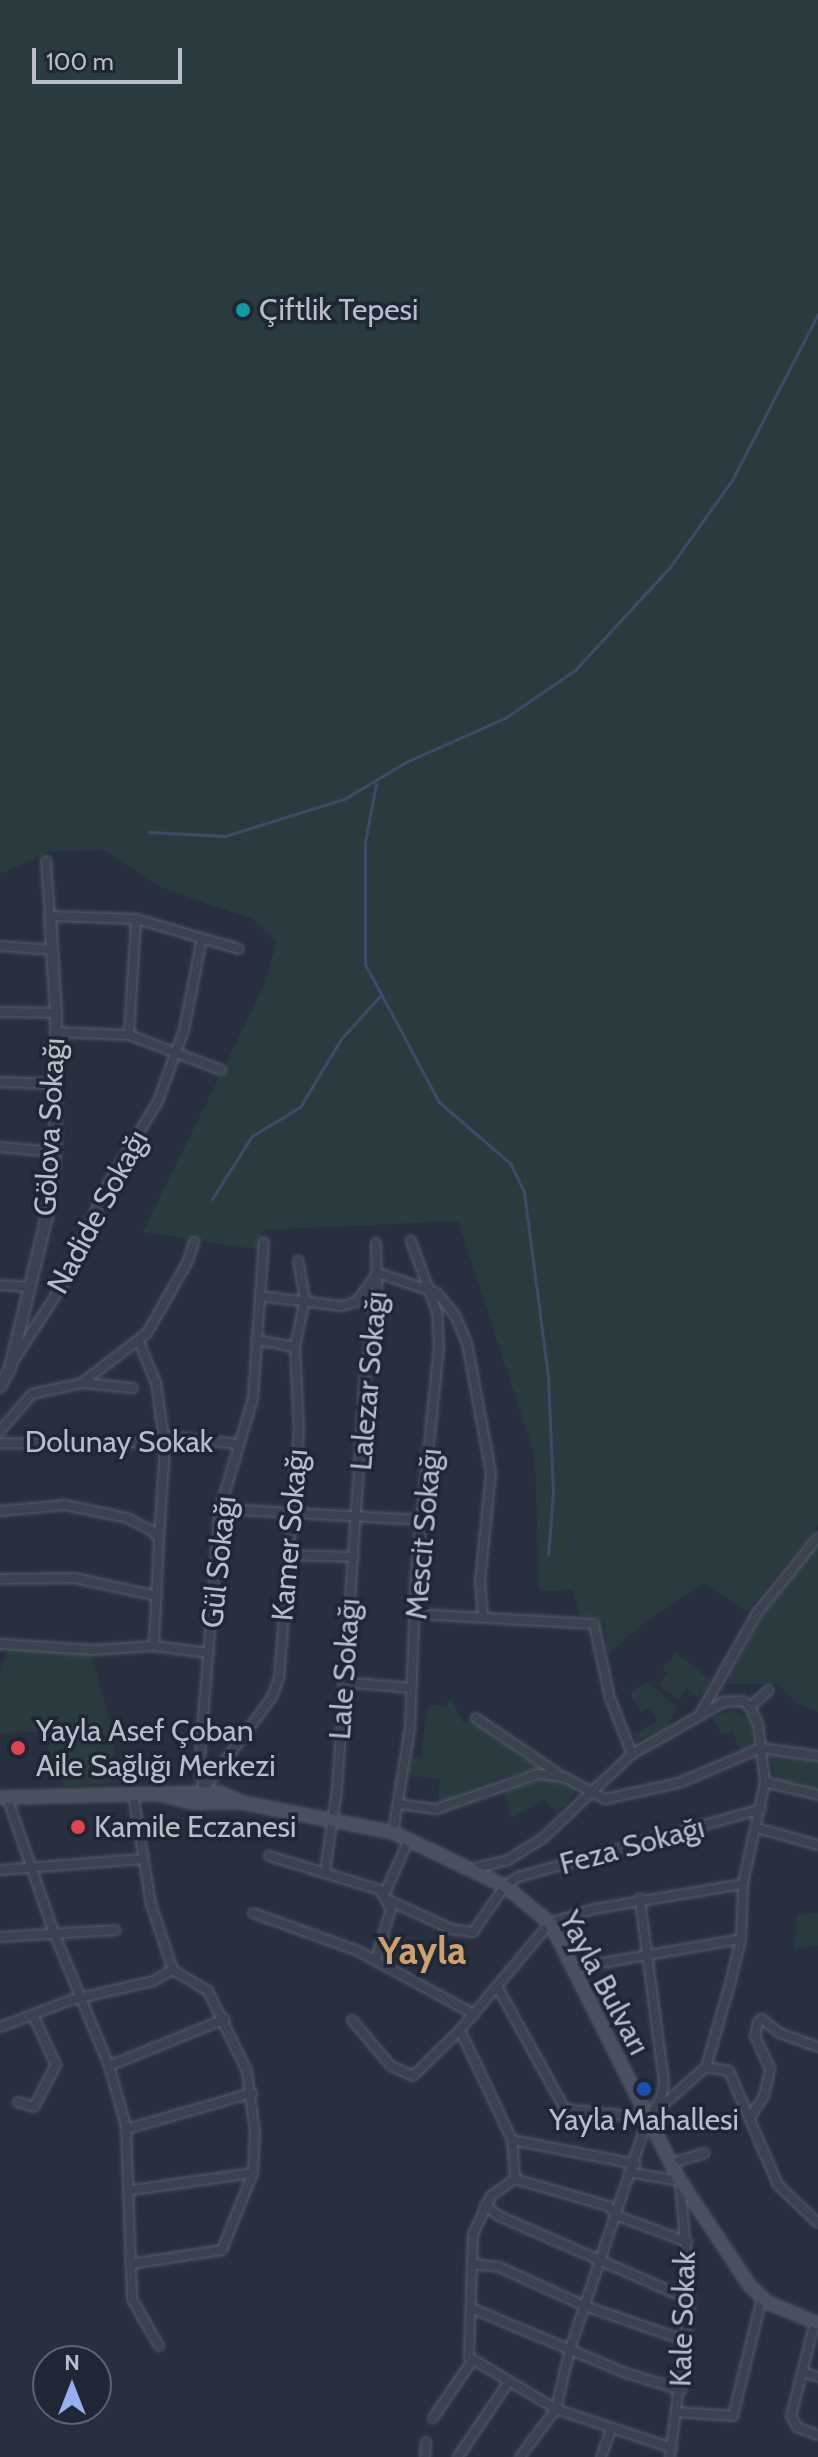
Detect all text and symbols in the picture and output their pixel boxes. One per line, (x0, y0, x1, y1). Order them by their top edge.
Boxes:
scale bar (36, 32, 186, 82)
text: 100 m (46, 47, 114, 76)
place label: Çiftlik Tepesi (259, 292, 418, 328)
marker: Çiftlik Tepesi (234, 301, 252, 319)
street label: Gölova Sokağı (27, 1037, 73, 1217)
street label: Nadide Sokağı (40, 1124, 156, 1300)
street label: Lalezar Sokağı (343, 1290, 395, 1472)
street label: Dolunay Sokak (25, 1424, 213, 1460)
street label: Mescit Sokağı (399, 1447, 449, 1621)
street label: Kamer Sokağı (265, 1448, 315, 1622)
street label: Gül Sokağı (194, 1494, 244, 1630)
street label: Lale Sokağı (322, 1597, 368, 1741)
place label: Yayla Asef Çoban Aile Sağlığı Merkezi (36, 1713, 276, 1784)
marker: Yayla Asef Çoban Aile Sağlığı Merkezi (7, 1737, 29, 1759)
place label: Kamile Eczanesi (94, 1809, 296, 1845)
street label: Feza Sokağı (556, 1809, 708, 1883)
marker: Kamile Eczanesi (69, 1818, 87, 1836)
street label: Yayla Bulvarı (551, 1905, 657, 2061)
district label: Yayla (378, 1928, 466, 1974)
marker: Yayla Mahallesi (635, 2080, 653, 2098)
place label: Yayla Mahallesi (549, 2102, 739, 2138)
street label: Kale Sokak (663, 2251, 703, 2387)
north arrow (32, 2345, 112, 2425)
text: N (64, 2349, 80, 2376)

